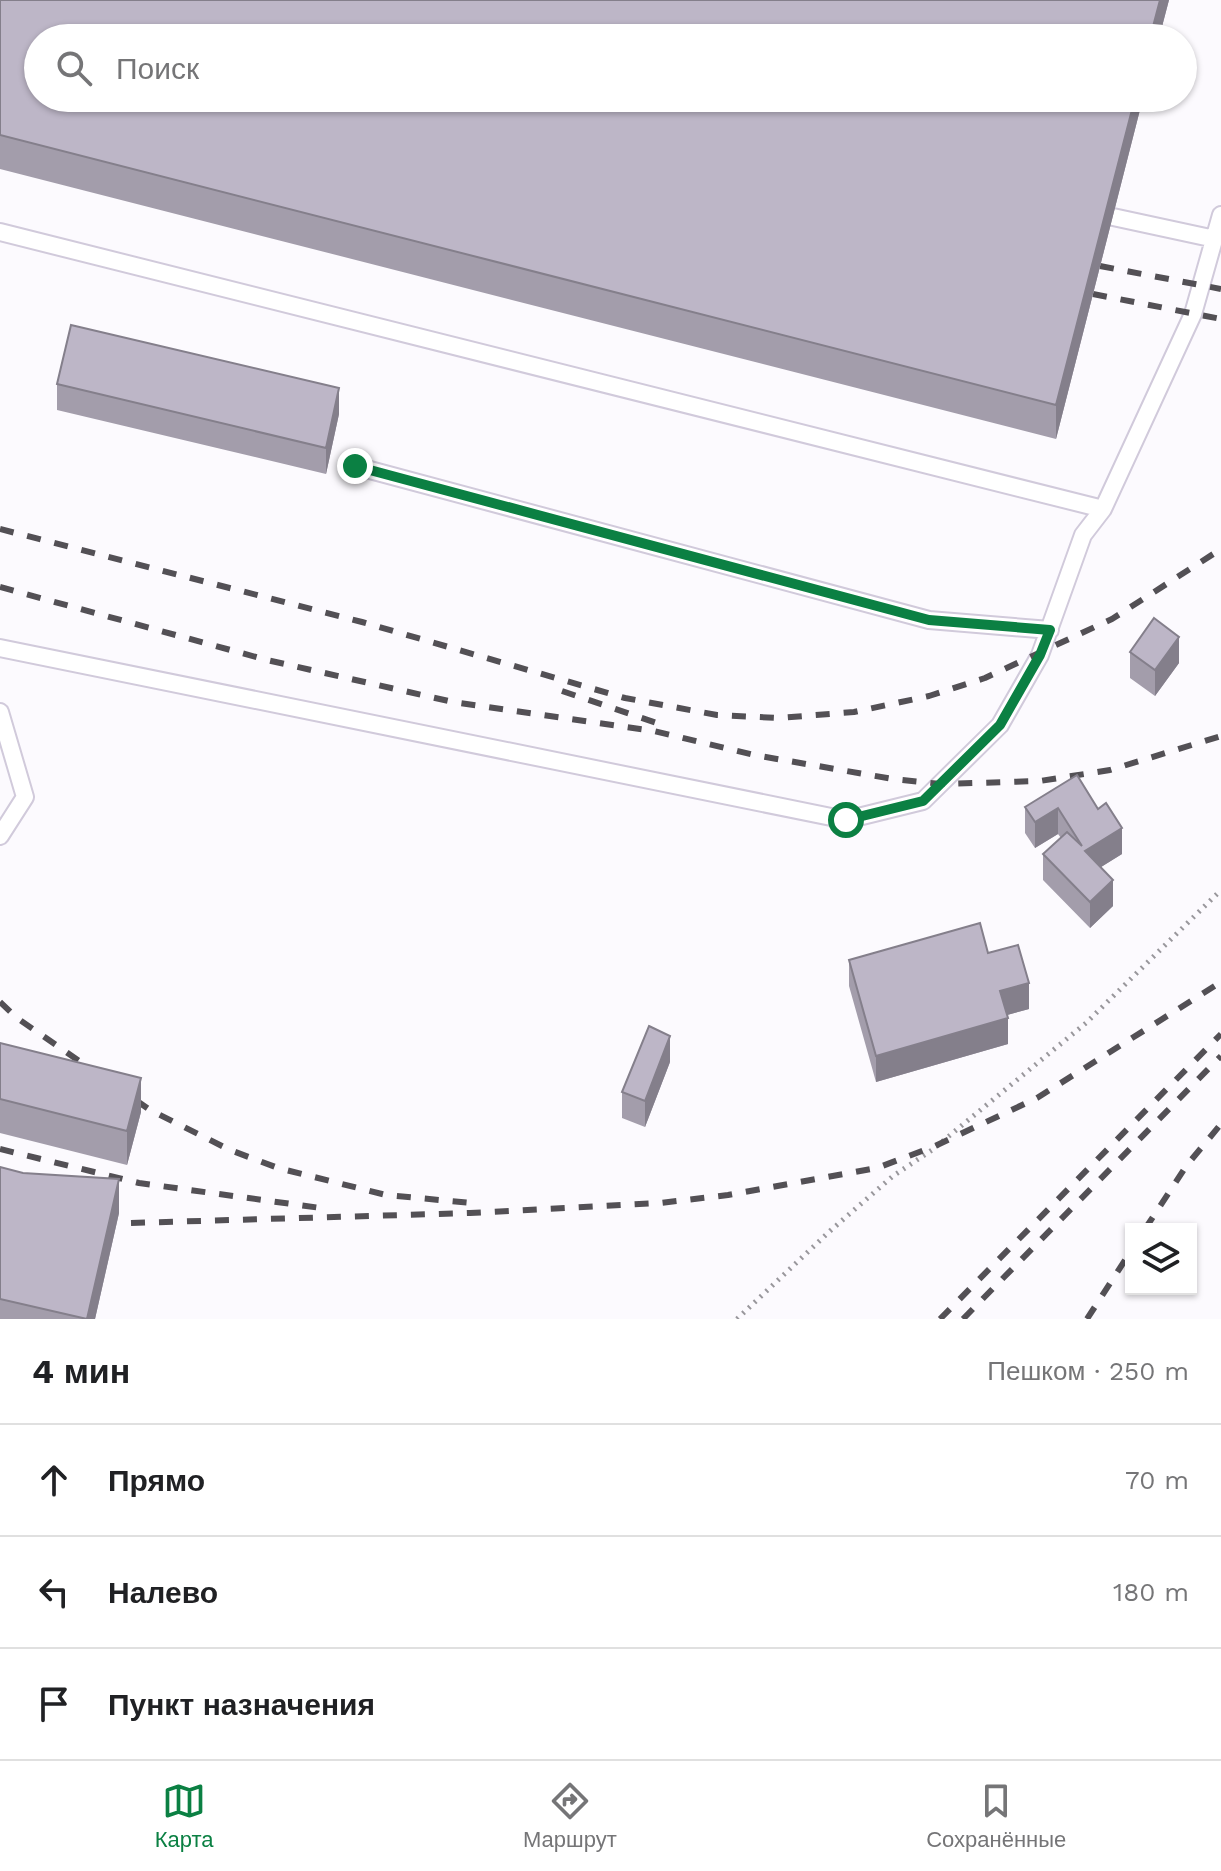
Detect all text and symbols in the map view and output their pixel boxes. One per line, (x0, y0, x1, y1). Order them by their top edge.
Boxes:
search box (24, 24, 1197, 112)
icon: search (52, 46, 96, 90)
text: Поиск (116, 51, 199, 86)
route end (337, 448, 373, 484)
route start (828, 802, 864, 838)
map controls (1125, 1223, 1197, 1295)
button: layers (1125, 1223, 1197, 1295)
text: 4 мин (32, 1351, 130, 1391)
text: Пешком · 250 m (987, 1356, 1189, 1386)
icon: ahead (32, 1458, 76, 1502)
text: Прямо (108, 1463, 205, 1498)
text: 70 m (1125, 1465, 1189, 1495)
icon: left (32, 1570, 76, 1614)
text: Налево (108, 1575, 218, 1610)
text: 180 m (1113, 1577, 1189, 1607)
icon: arrive (32, 1682, 76, 1726)
text: Пункт назначения (108, 1687, 375, 1722)
tab: Карта (155, 1779, 214, 1853)
tab: Маршрут (523, 1779, 617, 1853)
tab: Сохранённые (926, 1779, 1066, 1853)

